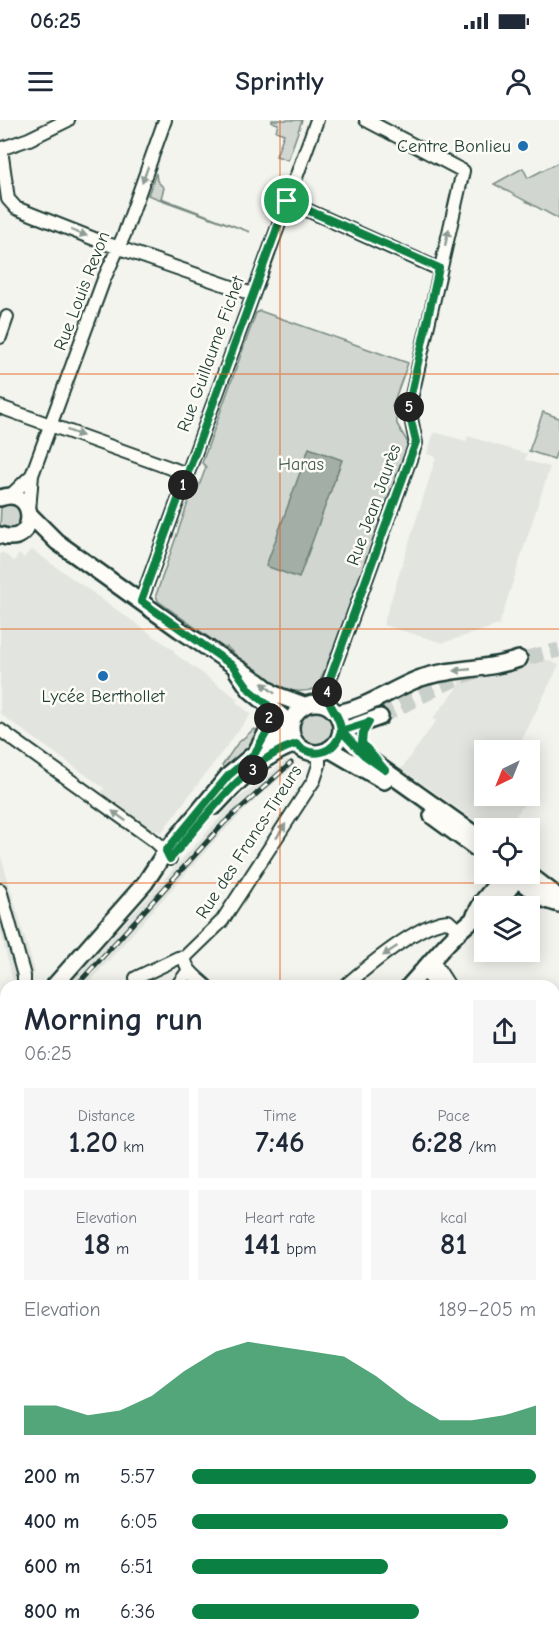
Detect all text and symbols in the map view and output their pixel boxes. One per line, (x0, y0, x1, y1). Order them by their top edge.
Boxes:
text: 06:25 (30, 8, 81, 34)
icon: menu (24, 65, 57, 98)
icon: person (502, 65, 535, 98)
text: Sprintly (235, 66, 324, 97)
place label: Centre Bonlieu (397, 136, 511, 157)
marker: Centre Bonlieu (516, 139, 530, 153)
one-way arrow (140, 166, 149, 184)
pin (261, 175, 312, 226)
icon: arrive (270, 184, 303, 217)
one-way arrow (443, 227, 452, 246)
street label: Rue Louis Revon (50, 228, 114, 354)
one-way arrow (70, 228, 88, 238)
street label: Rue Guillaume Fichet (173, 272, 249, 435)
pin: 5 (394, 392, 424, 422)
text: 5 (405, 398, 413, 416)
one-way arrow (66, 429, 84, 438)
street label: Rue Jean Jaurès (342, 442, 406, 568)
park label: Haras (278, 454, 324, 475)
pin: 1 (168, 470, 198, 500)
text: 1 (180, 476, 186, 494)
one-way arrow (452, 665, 471, 675)
marker: Lycée Berthollet (96, 669, 110, 683)
pin: 4 (312, 677, 342, 707)
one-way arrow (260, 683, 275, 695)
text: 4 (323, 683, 331, 701)
place label: Lycée Berthollet (41, 686, 165, 707)
pin: 2 (254, 703, 284, 733)
text: 2 (265, 709, 273, 727)
north arrow (474, 740, 540, 806)
map controls (474, 740, 540, 962)
pin: 3 (238, 755, 268, 785)
street label: Rue des Francs-Tireurs (191, 761, 307, 923)
text: 3 (249, 761, 257, 779)
one-way arrow (112, 810, 128, 822)
button: locate (474, 818, 540, 884)
one-way arrow (275, 823, 286, 840)
button: layers (474, 896, 540, 962)
one-way arrow (381, 946, 398, 957)
text: Morning run (24, 1000, 203, 1038)
button: share (473, 1000, 536, 1063)
text: 06:25 (24, 1042, 72, 1065)
text: Distance (78, 1107, 135, 1125)
text: Time (263, 1107, 297, 1125)
text: Pace (438, 1107, 470, 1125)
text: 1.20 (69, 1125, 118, 1160)
text: 7:46 (255, 1125, 305, 1160)
text: 6:28 (411, 1125, 463, 1160)
text: km (118, 1138, 144, 1156)
text: /km (463, 1138, 496, 1156)
text: Elevation (76, 1209, 137, 1227)
text: Heart rate (245, 1209, 315, 1227)
text: kcal (440, 1209, 467, 1227)
text: 18 (83, 1227, 111, 1262)
text: 141 (243, 1227, 281, 1262)
text: 81 (440, 1227, 467, 1262)
text: m (111, 1240, 129, 1258)
text: bpm (281, 1240, 316, 1258)
text: Elevation (24, 1298, 101, 1321)
text: 189–205 m (438, 1298, 536, 1321)
text: 200 m (24, 1465, 80, 1488)
text: 5:57 (120, 1465, 155, 1488)
text: 400 m (24, 1510, 79, 1533)
text: 6:05 (120, 1510, 157, 1533)
text: 600 m (24, 1555, 80, 1578)
text: 6:51 (120, 1555, 153, 1578)
text: 800 m (24, 1600, 80, 1623)
text: 6:36 (120, 1600, 155, 1623)

